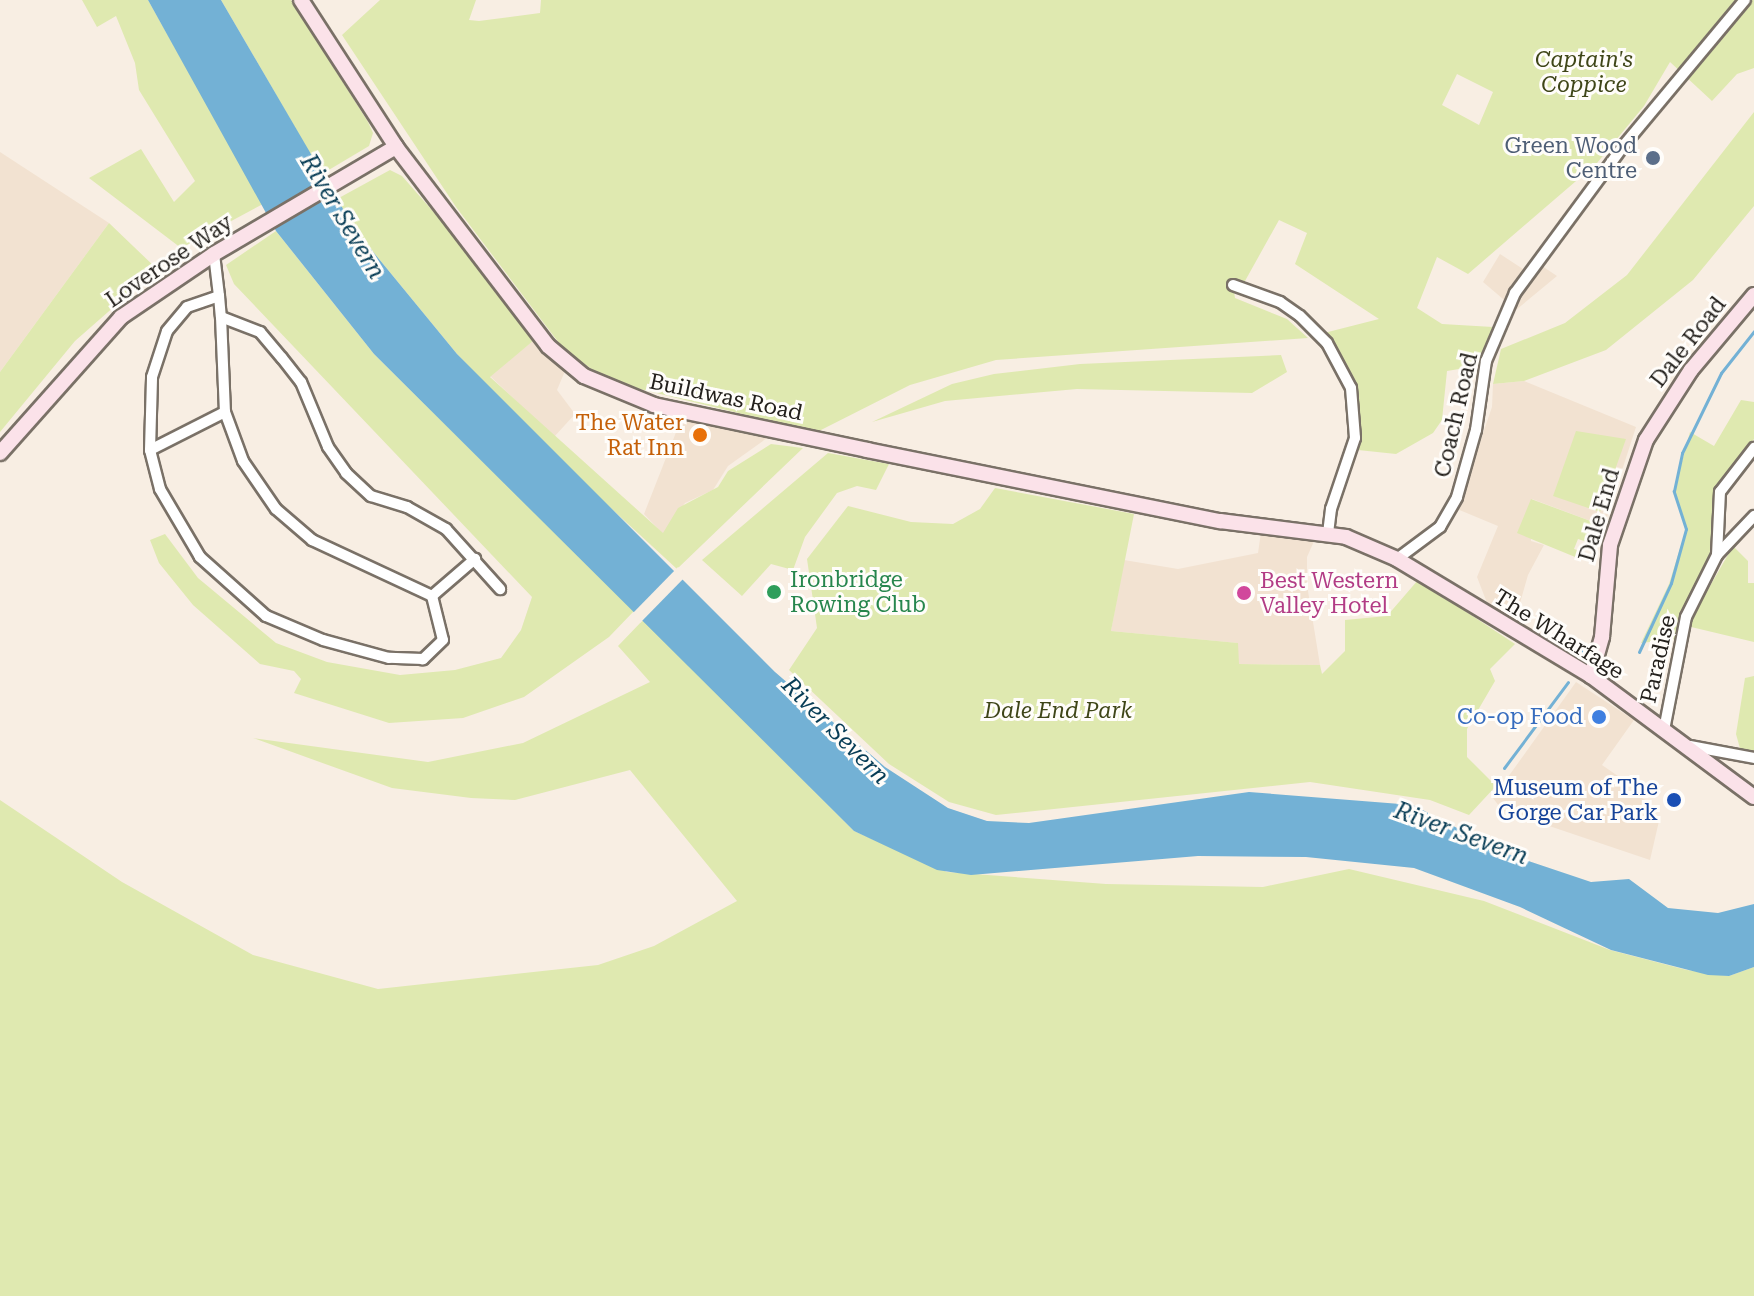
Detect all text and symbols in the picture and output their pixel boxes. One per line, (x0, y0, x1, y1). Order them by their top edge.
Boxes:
park label: Captain's Coppice (1535, 46, 1633, 98)
place label: Green Wood Centre (1504, 132, 1637, 184)
marker: Green Wood Centre (1644, 149, 1662, 167)
water label: River Severn (294, 150, 390, 284)
street label: Loverose Way (101, 209, 237, 313)
street label: Dale Road (1645, 292, 1731, 392)
street label: Coach Road (1429, 350, 1483, 480)
street label: Buildwas Road (647, 368, 805, 426)
place label: The Water Rat Inn (575, 409, 684, 460)
marker: The Water Rat Inn (691, 426, 709, 444)
street label: Dale End (1573, 465, 1625, 565)
place label: Ironbridge Rowing Club (790, 566, 926, 618)
place label: Best Western Valley Hotel (1260, 567, 1398, 618)
marker: Ironbridge Rowing Club (765, 583, 783, 601)
street label: The Wharfage (1489, 583, 1629, 685)
marker: Best Western Valley Hotel (1235, 584, 1253, 602)
street label: Paradise (1635, 612, 1681, 706)
water label: River Severn (775, 671, 895, 791)
park label: Dale End Park (984, 698, 1132, 724)
place label: Co-op Food (1457, 704, 1583, 730)
marker: Co-op Food (1590, 708, 1608, 726)
place label: Museum of The Gorge Car Park (1493, 774, 1658, 826)
marker: Museum of The Gorge Car Park (1665, 791, 1683, 809)
water label: River Severn (1390, 797, 1532, 871)

